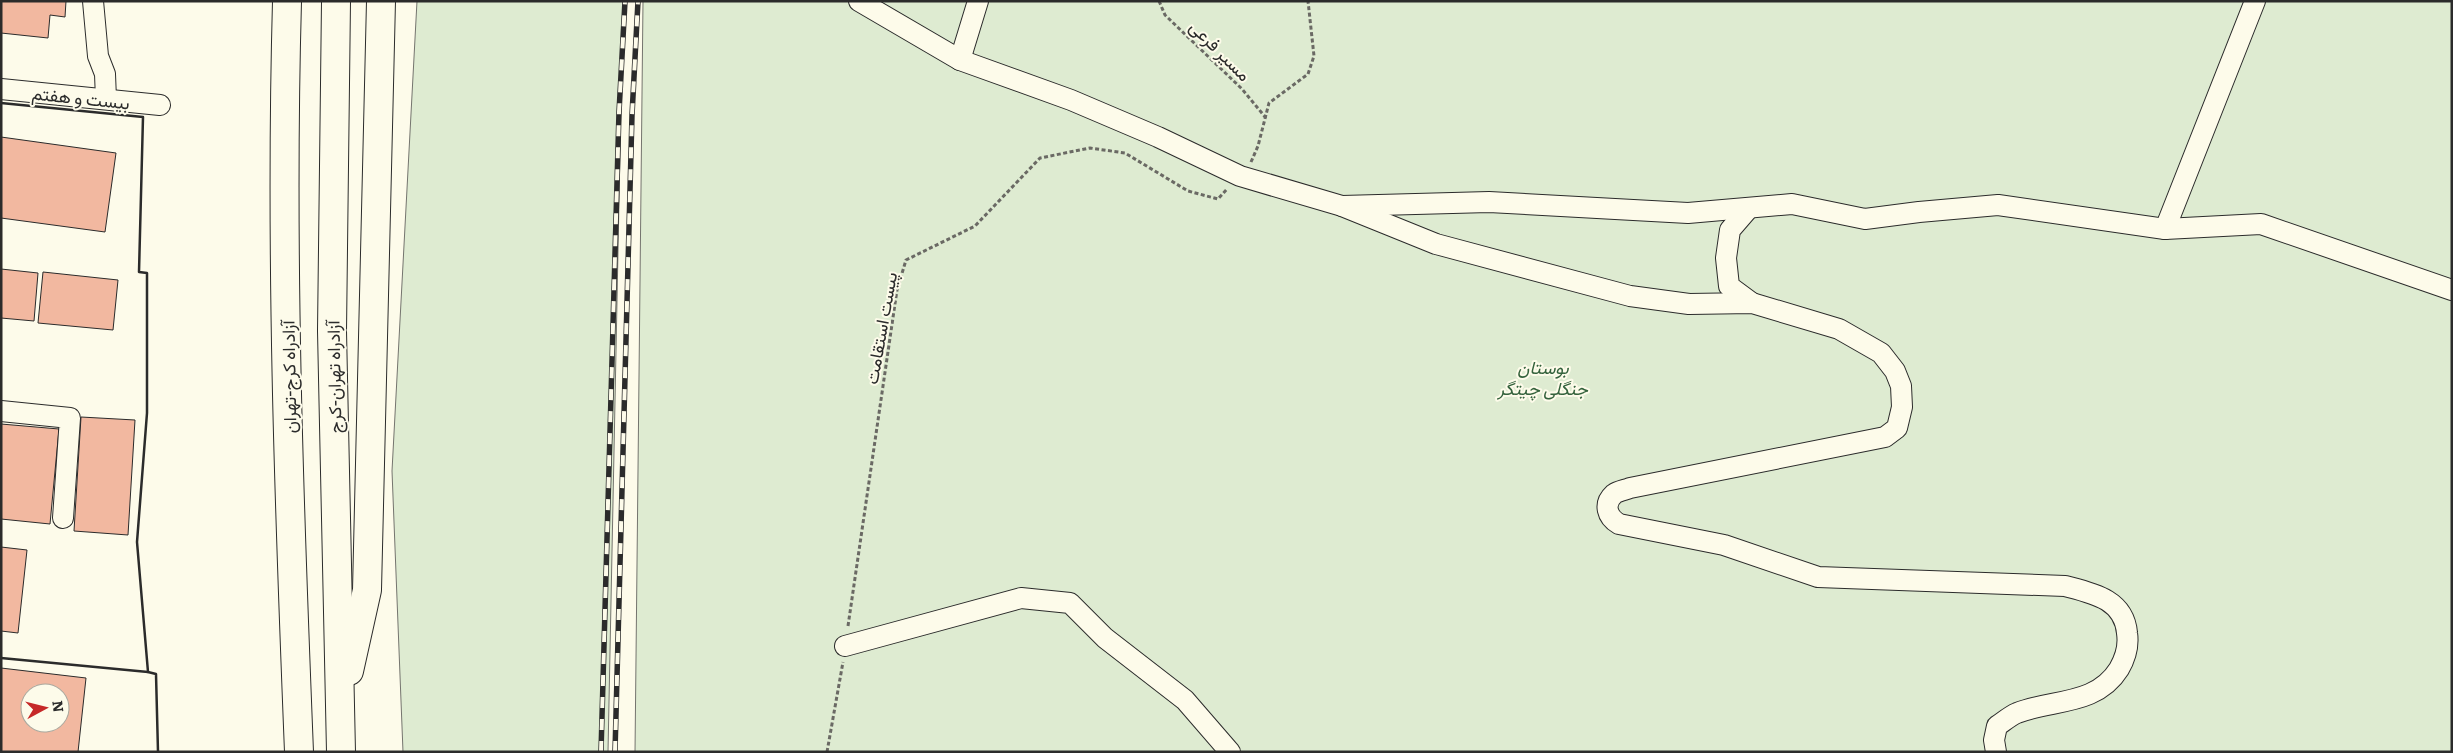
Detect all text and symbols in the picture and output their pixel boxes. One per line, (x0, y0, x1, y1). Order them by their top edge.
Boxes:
street label: مسیر فرعی (1184, 13, 1258, 87)
street label: بیست و هفتم (31, 78, 131, 116)
street label: پیست استقامت (857, 270, 903, 386)
street label: آزادراه کرج-تهران (273, 319, 302, 434)
street label: آزادراه تهران-کرج (318, 319, 347, 434)
park label: بوستان جنگلی چیتگر (1497, 353, 1589, 401)
north arrow (20, 683, 70, 733)
text: N (48, 699, 70, 714)

